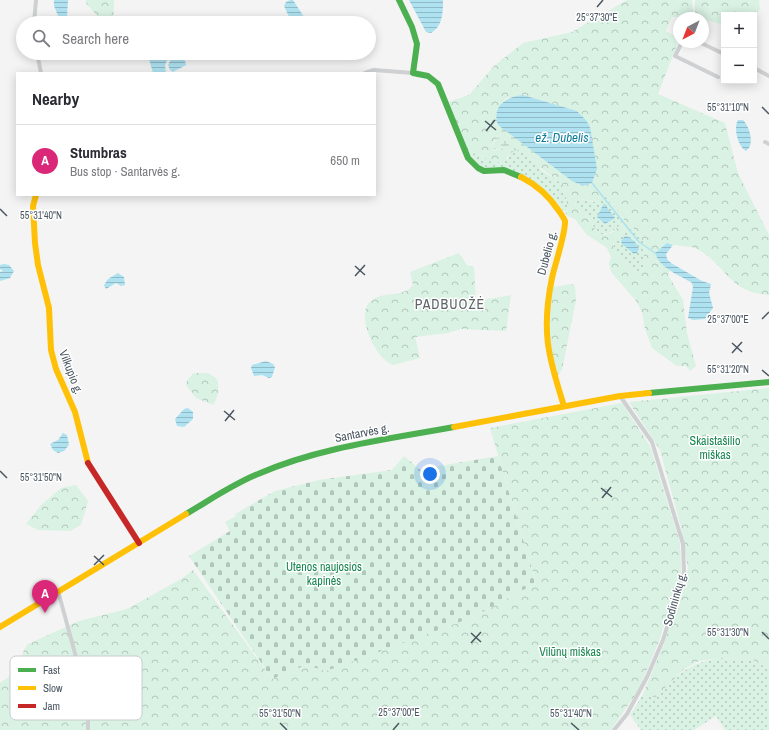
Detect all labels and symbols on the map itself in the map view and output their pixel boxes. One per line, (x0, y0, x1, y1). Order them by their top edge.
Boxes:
text: 25°37'30"E (576, 11, 618, 24)
north arrow (673, 12, 709, 48)
text: 55°31'10"N (707, 101, 749, 114)
water label: ež. Dubelis (535, 129, 589, 146)
text: 55°31'40"N (20, 209, 62, 222)
street label: Dubelio g. (533, 229, 561, 277)
district label: PADBUOŽĖ (415, 295, 485, 313)
text: 25°37'00"E (707, 313, 749, 326)
street label: Vilkupio g. (55, 348, 87, 396)
text: 55°31'20"N (707, 363, 749, 376)
street label: Santarvės g. (333, 420, 391, 446)
park label: Skaistašilio miškas (690, 433, 740, 463)
your location (420, 464, 440, 484)
text: 55°31'50"N (20, 471, 62, 484)
park label: Utenos naujosios kapinės (286, 559, 362, 589)
street label: Sodininkų g. (660, 570, 690, 628)
pin: A (32, 580, 58, 613)
text: 55°31'30"N (707, 626, 749, 639)
park label: Vilūnų miškas (539, 644, 601, 660)
legend (10, 656, 142, 720)
text: Fast (43, 663, 61, 677)
text: Slow (43, 681, 63, 695)
text: Jam (43, 699, 60, 713)
text: 25°37'00"E (378, 706, 420, 719)
text: 55°31'50"N (259, 707, 301, 720)
text: 55°31'40"N (550, 707, 592, 720)

